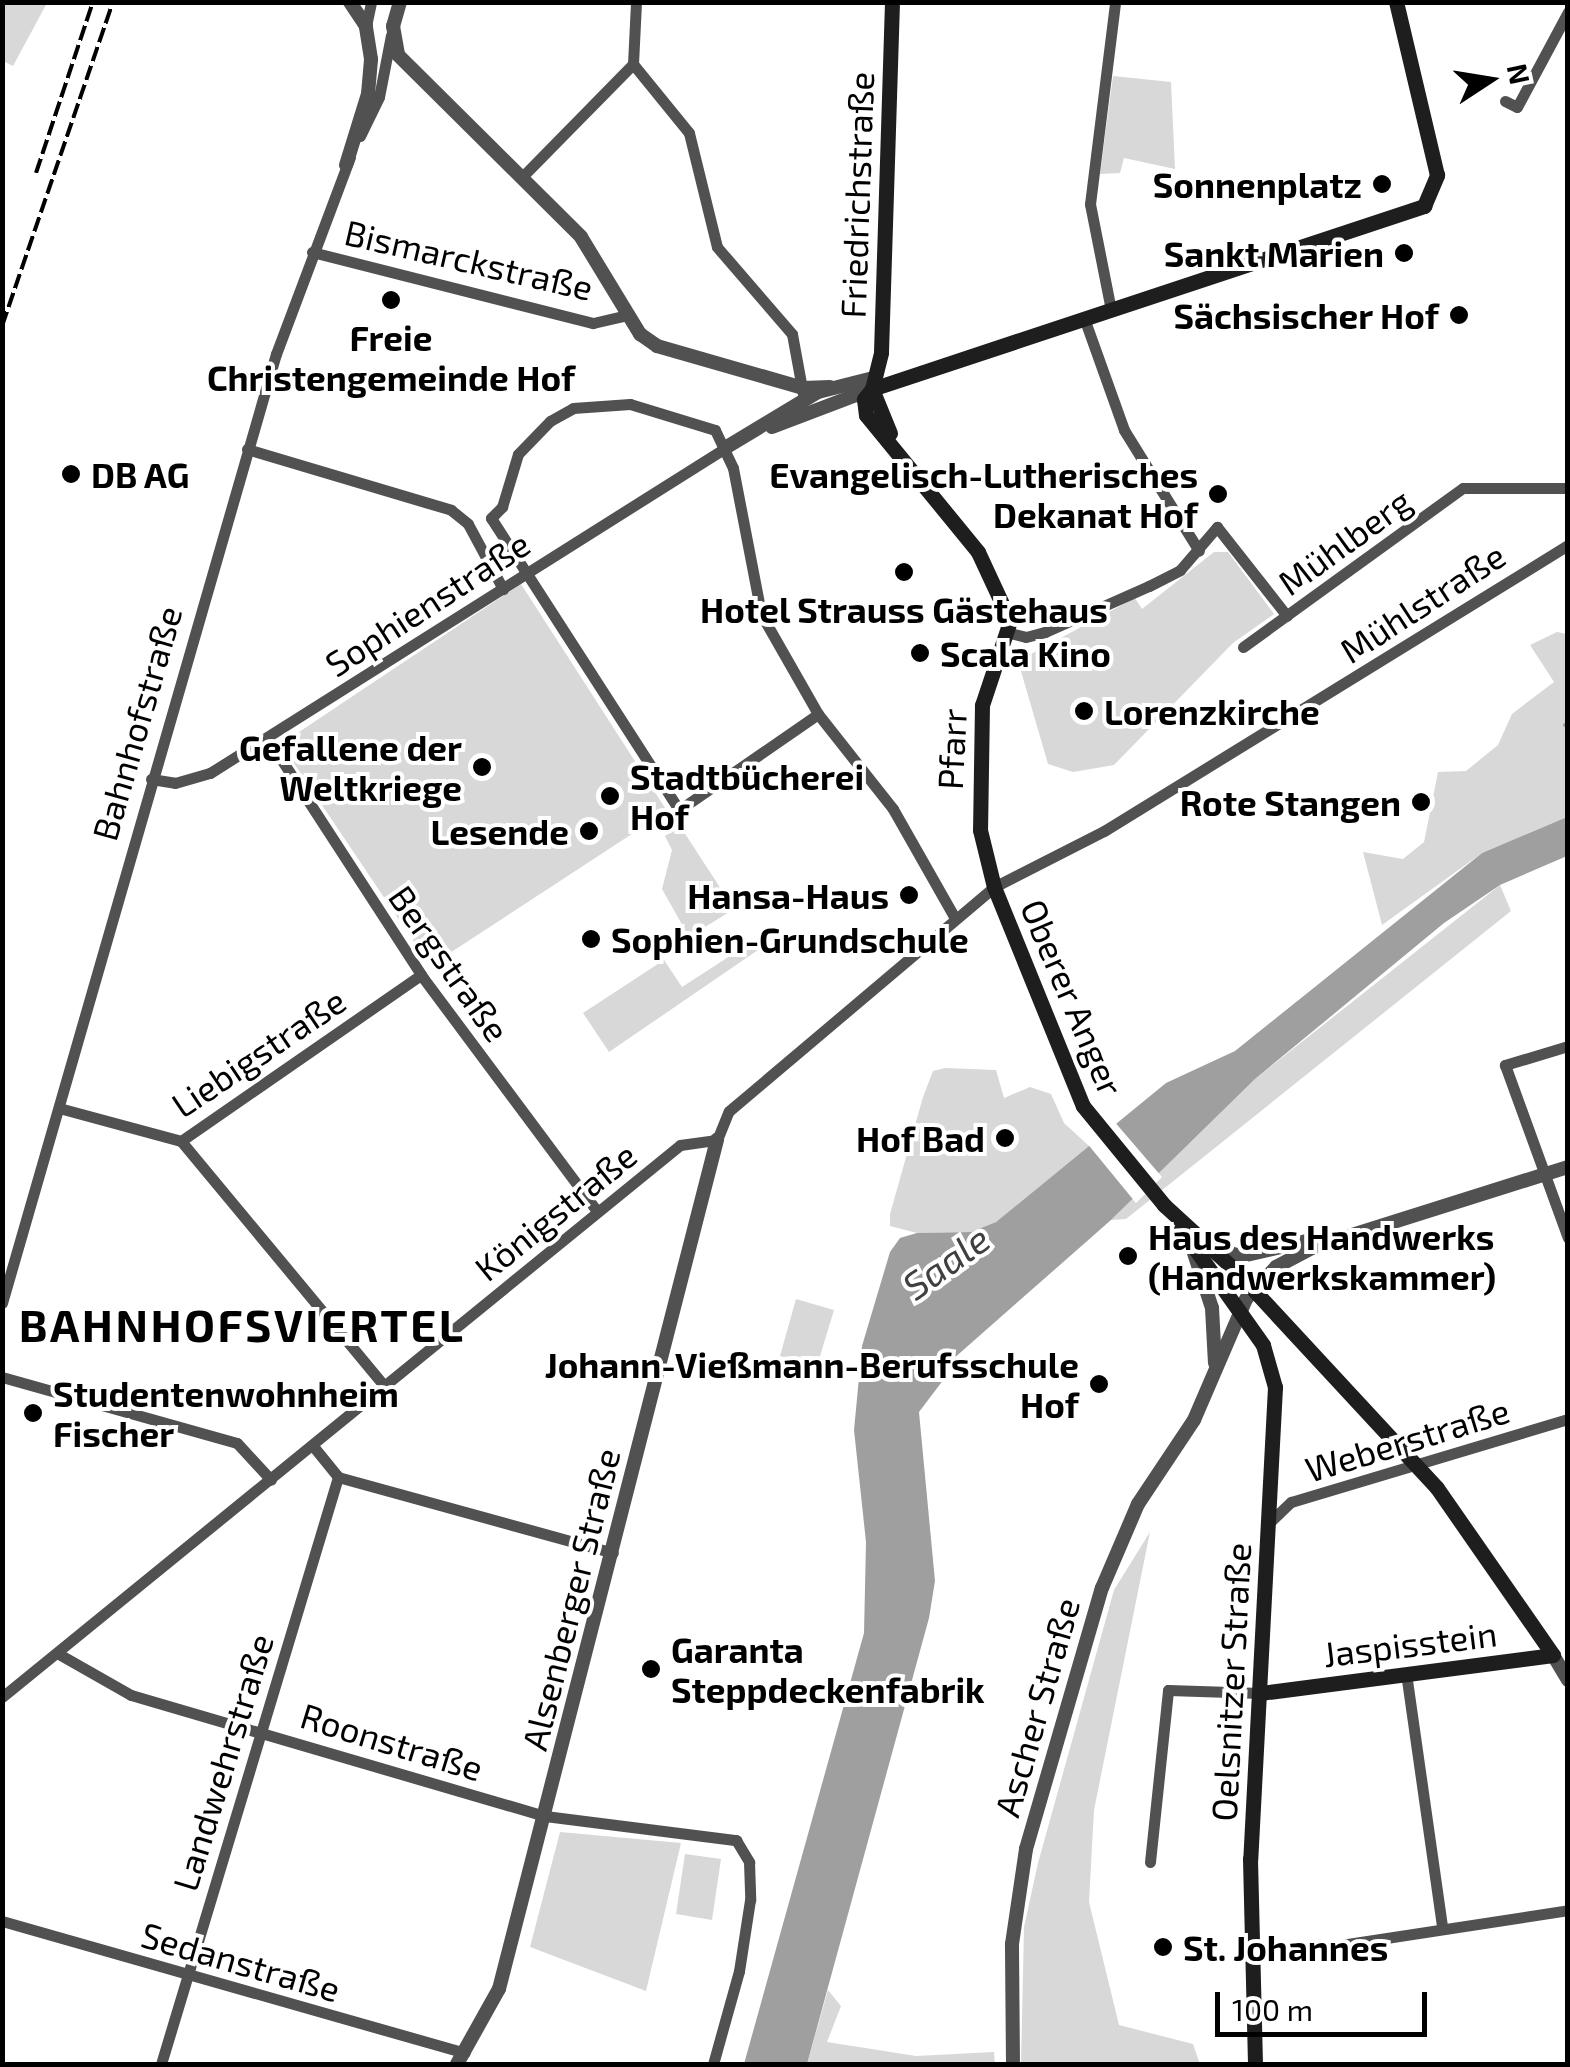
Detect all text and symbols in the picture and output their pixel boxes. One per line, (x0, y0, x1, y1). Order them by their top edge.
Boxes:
north arrow (1440, 30, 1540, 130)
text: N (1501, 60, 1538, 87)
street label: Friedrichstraße (831, 71, 881, 319)
place label: Sonnenplatz (1153, 163, 1362, 205)
marker: Sonnenplatz (1371, 173, 1393, 195)
street label: Bismarckstraße (341, 210, 597, 308)
place label: Sankt Marien (1164, 232, 1384, 274)
marker: Sankt Marien (1393, 242, 1415, 264)
marker: Freie Christengemeinde Hof (380, 289, 402, 311)
place label: Sächsischer Hof (1173, 294, 1439, 336)
marker: Sächsischer Hof (1448, 304, 1470, 326)
place label: Freie Christengemeinde Hof (207, 316, 575, 398)
place label: DB AG (91, 453, 190, 495)
place label: Evangelisch-Lutherisches Dekanat Hof (769, 453, 1198, 535)
marker: DB AG (60, 463, 82, 485)
street label: Mühlberg (1270, 479, 1418, 603)
marker: Evangelisch-Lutherisches Dekanat Hof (1207, 483, 1229, 505)
street label: Sophienstraße (317, 521, 537, 685)
street label: Mühlstraße (1332, 533, 1512, 671)
marker: Hotel Strauss Gästehaus (893, 561, 915, 583)
place label: Hotel Strauss Gästehaus (700, 588, 1108, 630)
street label: Bahnhofstraße (82, 601, 190, 845)
place label: Scala Kino (940, 632, 1111, 674)
marker: Scala Kino (909, 642, 931, 664)
place label: Lorenzkirche (1104, 690, 1320, 732)
marker: Lorenzkirche (1073, 700, 1095, 722)
street label: Pfarr (928, 707, 974, 791)
place label: Gefallene der Weltkriege (239, 726, 462, 808)
place label: Stadtbücherei Hof (630, 755, 864, 837)
marker: Gefallene der Weltkriege (471, 756, 493, 778)
place label: Rote Stangen (1180, 781, 1401, 823)
marker: Stadtbücherei Hof (599, 785, 621, 807)
marker: Rote Stangen (1410, 791, 1432, 813)
place label: Lesende (431, 810, 569, 852)
marker: Lesende (578, 820, 600, 842)
place label: Hansa-Haus (687, 874, 889, 916)
street label: Bergstraße (381, 877, 519, 1049)
marker: Hansa-Haus (898, 884, 920, 906)
street label: Oberer Anger (1013, 892, 1133, 1102)
place label: Sophien-Grundschule (611, 918, 969, 960)
marker: Sophien-Grundschule (580, 928, 602, 950)
street label: Liebigstraße (163, 979, 353, 1125)
place label: Hof Bad (855, 1117, 985, 1159)
marker: Hof Bad (994, 1127, 1016, 1149)
street label: Königstraße (466, 1133, 644, 1289)
water label: Saale (894, 1215, 998, 1309)
place label: Haus des Handwerks (Handwerkskammer) (1148, 1215, 1496, 1297)
marker: Haus des Handwerks (Handwerkskammer) (1117, 1245, 1139, 1267)
district label: BAHNHOFSVIERTEL (19, 1298, 465, 1352)
place label: Johann-Vießmann-Berufsschule Hof (545, 1343, 1079, 1425)
place label: Studentenwohnheim Fischer (53, 1372, 399, 1454)
marker: Johann-Vießmann-Berufsschule Hof (1088, 1373, 1110, 1395)
street label: Weberstraße (1300, 1388, 1514, 1490)
marker: Studentenwohnheim Fischer (22, 1402, 44, 1424)
street label: Alsenberger Straße (512, 1443, 628, 1755)
street label: Oelsnitzer Straße (1202, 1541, 1258, 1823)
street label: Ascher Straße (985, 1593, 1087, 1821)
street label: Jaspisstein (1321, 1612, 1499, 1674)
place label: Garanta Steppdeckenfabrik (671, 1628, 985, 1710)
street label: Landwehrstraße (163, 1629, 281, 1895)
marker: Garanta Steppdeckenfabrik (640, 1658, 662, 1680)
street label: Roonstraße (296, 1693, 488, 1789)
street label: Sedanstraße (137, 1913, 345, 2009)
place label: St. Johannes (1183, 1926, 1389, 1968)
marker: St. Johannes (1152, 1936, 1174, 1958)
scale bar (1220, 1972, 1432, 2034)
text: 100 m (1232, 1991, 1313, 2027)

